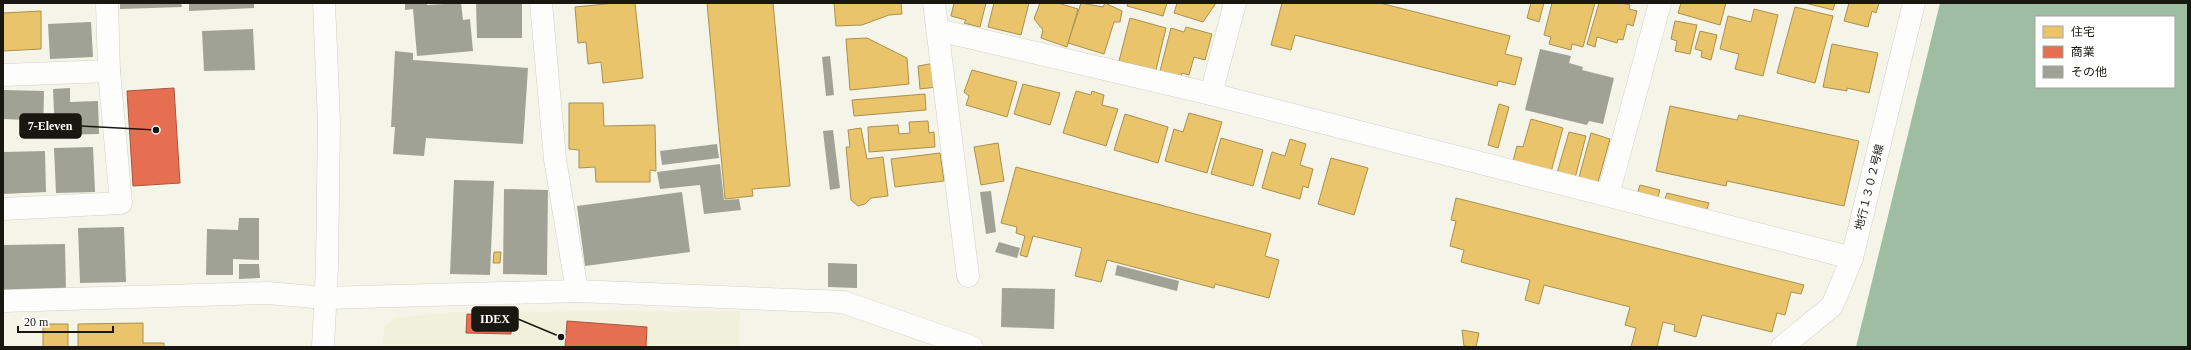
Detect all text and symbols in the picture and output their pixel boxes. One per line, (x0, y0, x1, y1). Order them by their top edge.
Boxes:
legend (2035, 16, 2175, 88)
text: 住宅 (2071, 25, 2095, 39)
text: 商業 (2071, 45, 2095, 59)
text: その他 (2071, 65, 2107, 79)
callout: 7-Eleven (20, 114, 81, 138)
text: 7-Eleven (28, 119, 73, 133)
street label: 地行１３０２号線 (1853, 143, 1885, 231)
callout: IDEX (472, 307, 518, 331)
scale bar (18, 308, 113, 334)
text: IDEX (480, 312, 510, 326)
text: 20 m (24, 315, 49, 329)

